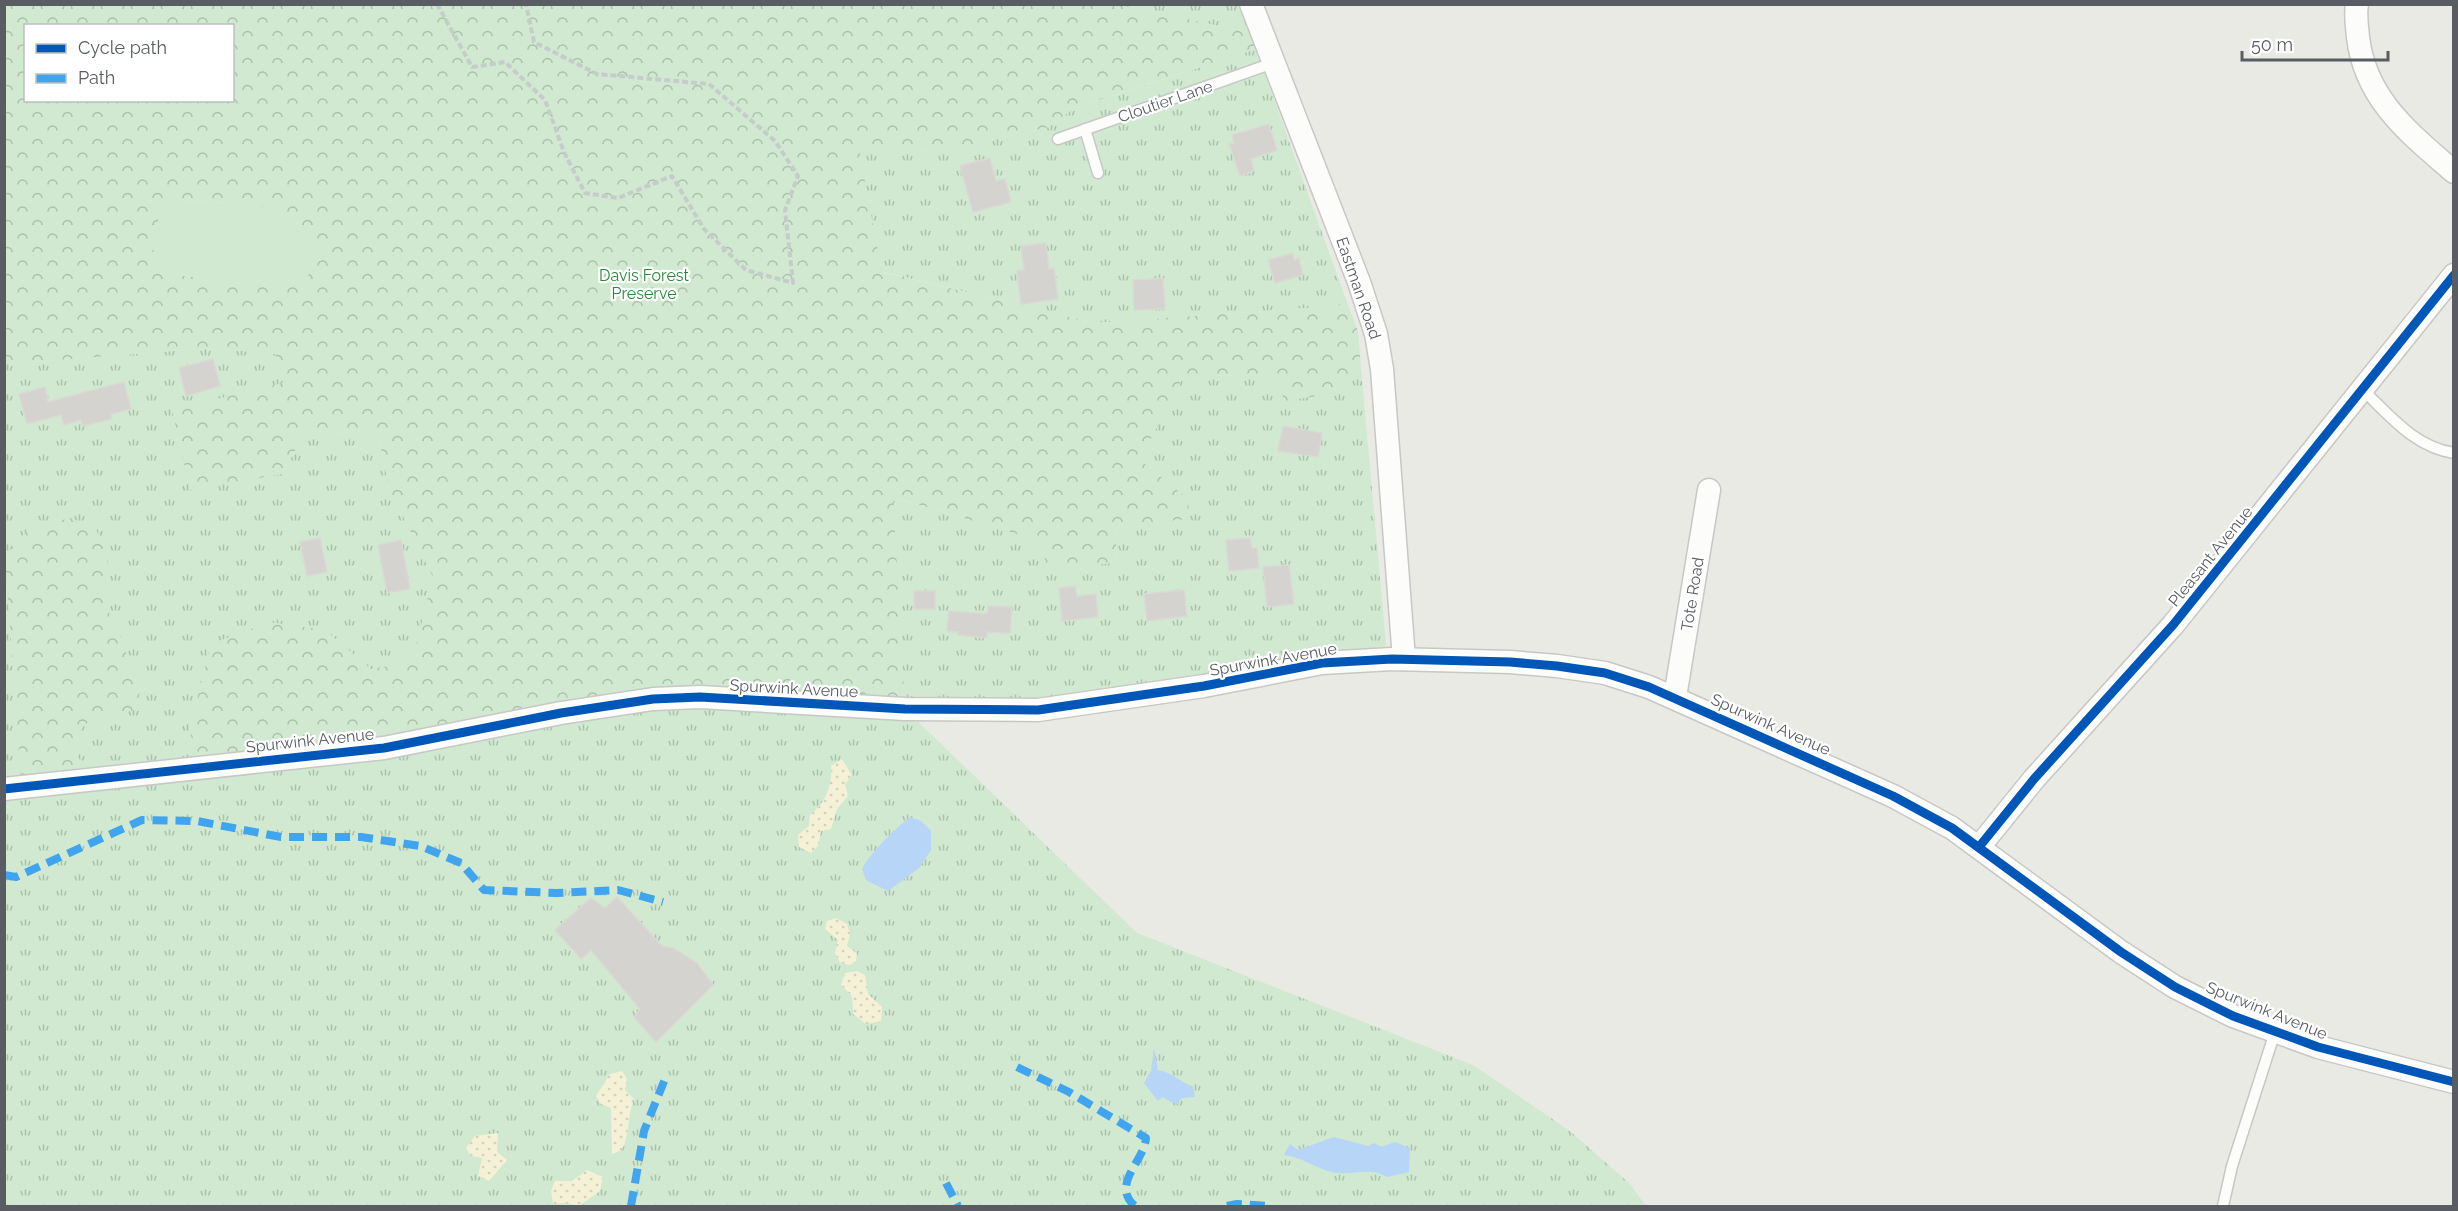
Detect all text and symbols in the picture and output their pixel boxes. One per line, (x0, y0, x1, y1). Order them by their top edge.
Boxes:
legend (24, 24, 234, 102)
scale bar (2242, 24, 2388, 62)
text: 50 m (2251, 34, 2293, 55)
text: Cycle path (78, 37, 167, 58)
text: Path (78, 67, 115, 88)
street label: Cloutier Lane (1115, 76, 1215, 127)
street label: Eastman Road (1332, 235, 1385, 342)
park label: Davis Forest Preserve (599, 266, 690, 303)
street label: Pleasant Avenue (2164, 502, 2257, 610)
street label: Tote Road (1677, 556, 1708, 632)
street label: Spurwink Avenue (1208, 639, 1338, 680)
street label: Spurwink Avenue (729, 676, 859, 701)
street label: Spurwink Avenue (1708, 690, 1833, 759)
street label: Spurwink Avenue (245, 724, 375, 757)
street label: Spurwink Avenue (2204, 978, 2330, 1043)

